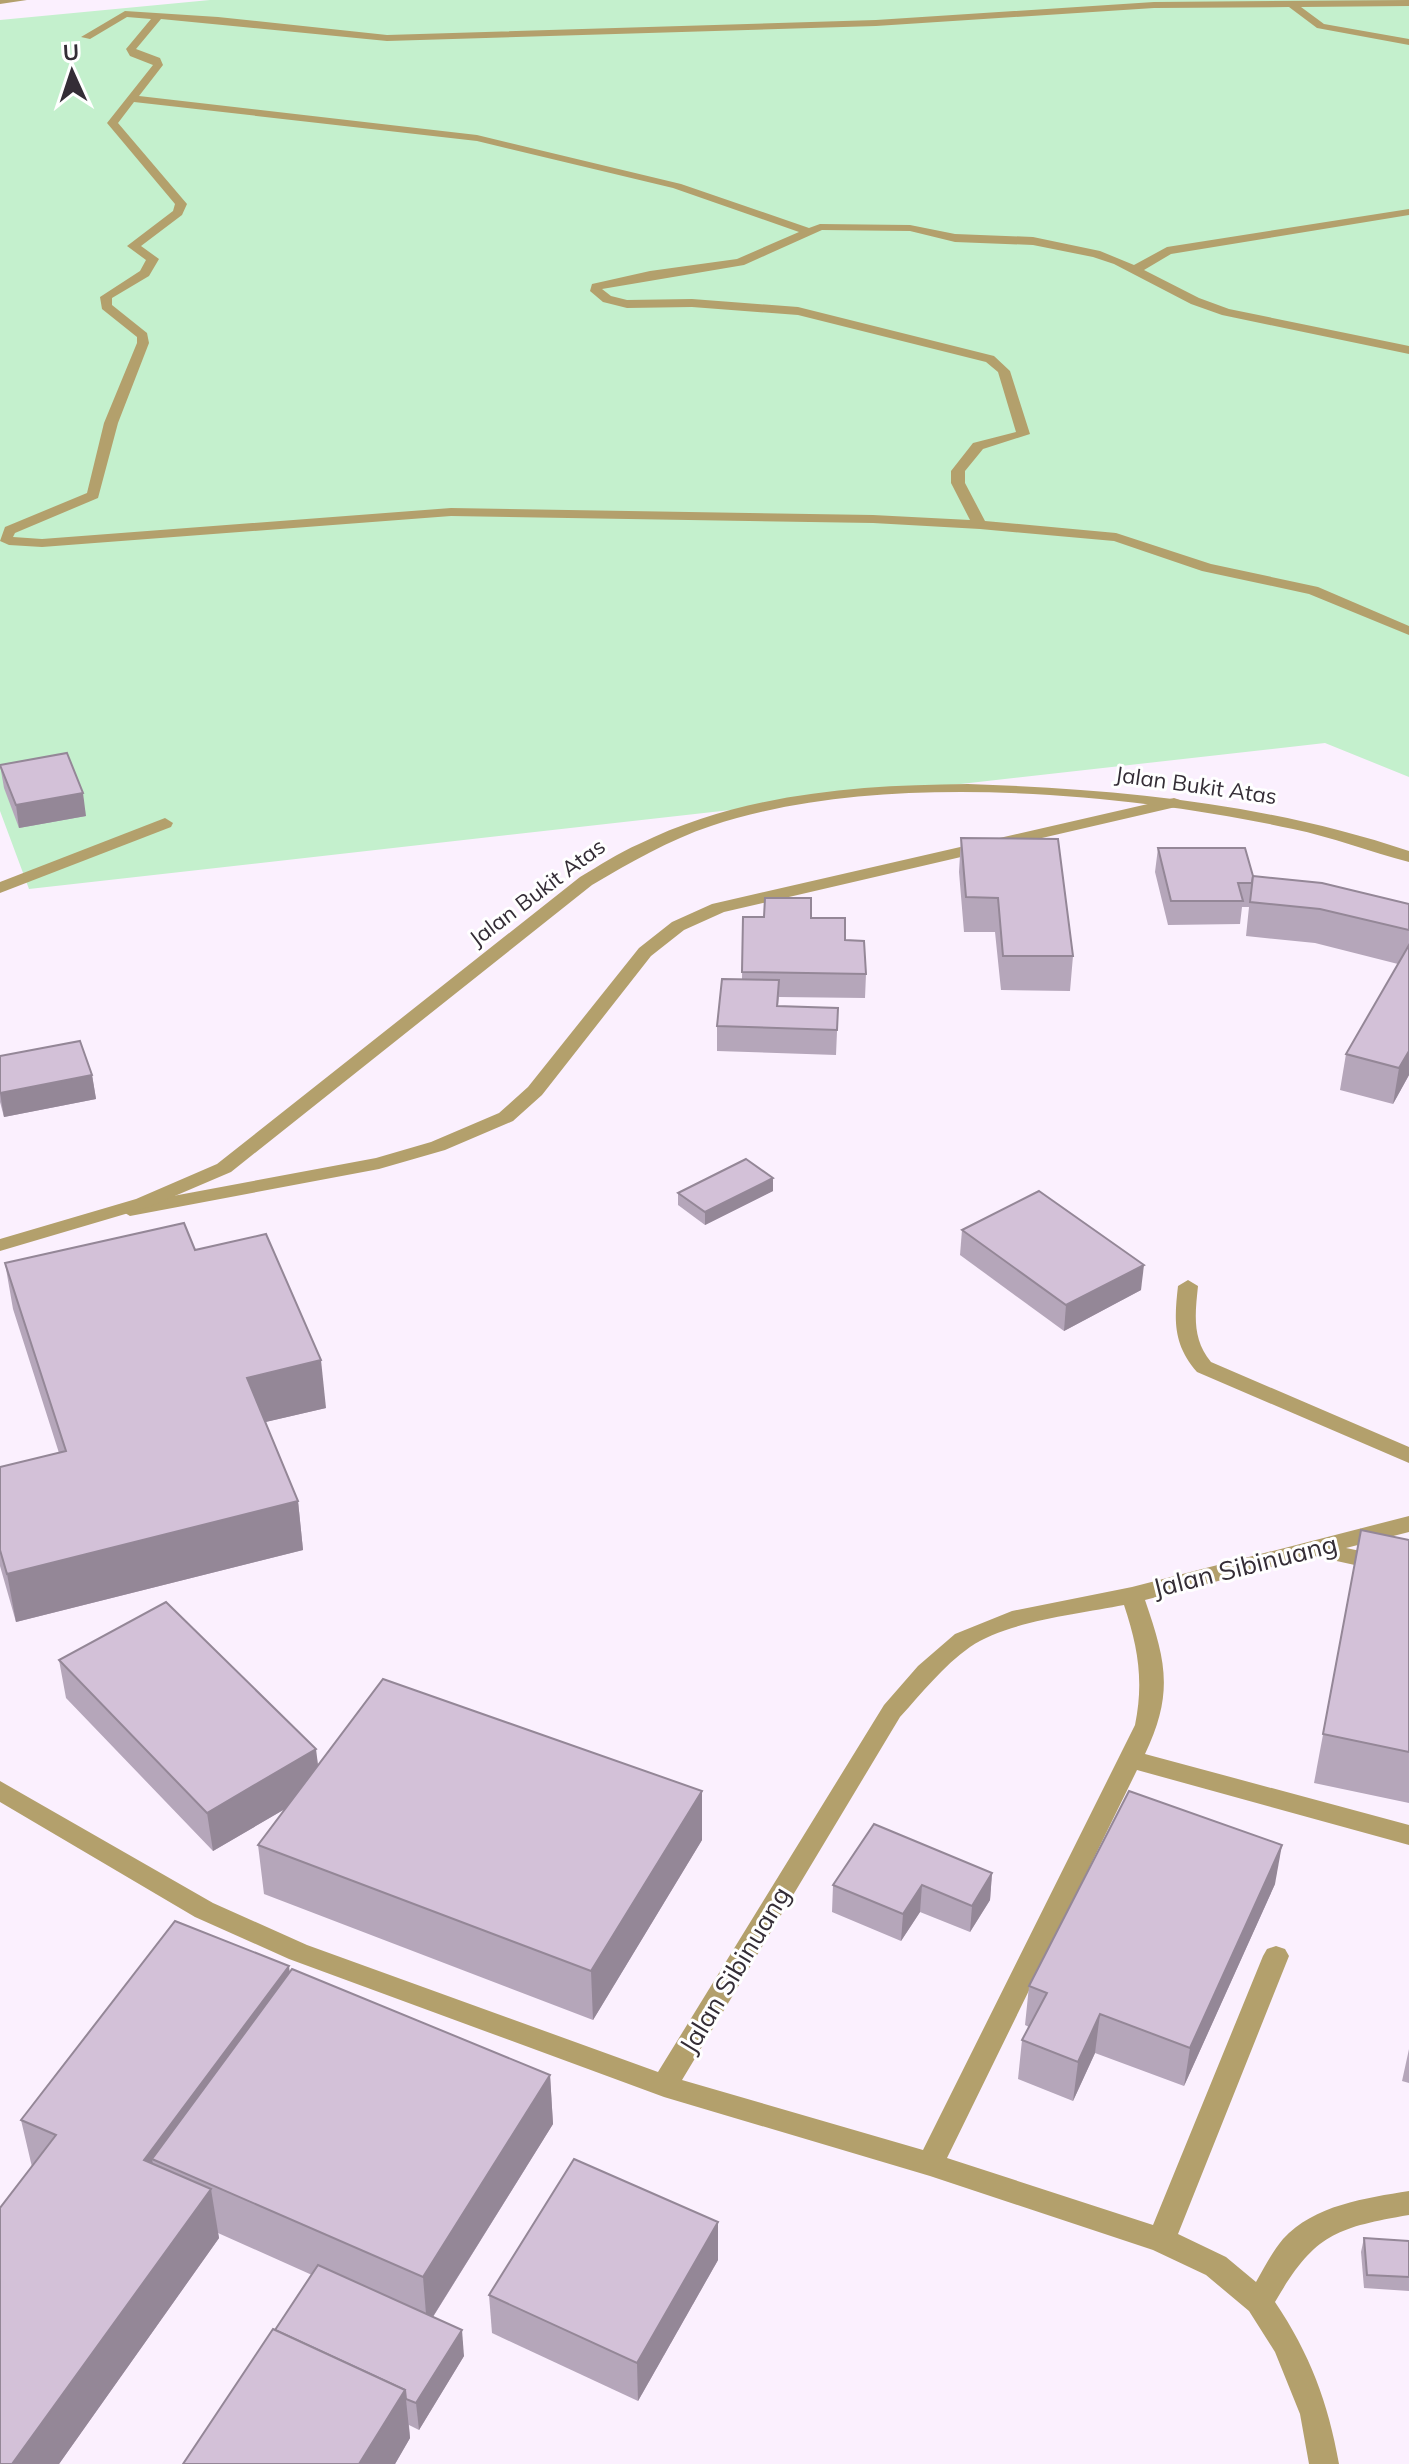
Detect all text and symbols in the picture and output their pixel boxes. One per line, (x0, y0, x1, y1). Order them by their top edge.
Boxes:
north arrow (32, 32, 112, 112)
text: U (62, 38, 80, 66)
street label: Jalan Bukit Atas (1113, 760, 1279, 810)
street label: Jalan Bukit Atas (464, 832, 610, 952)
street label: Jalan Sibinuang (1149, 1527, 1341, 1604)
street label: Jalan Sibinuang (672, 1880, 797, 2059)

